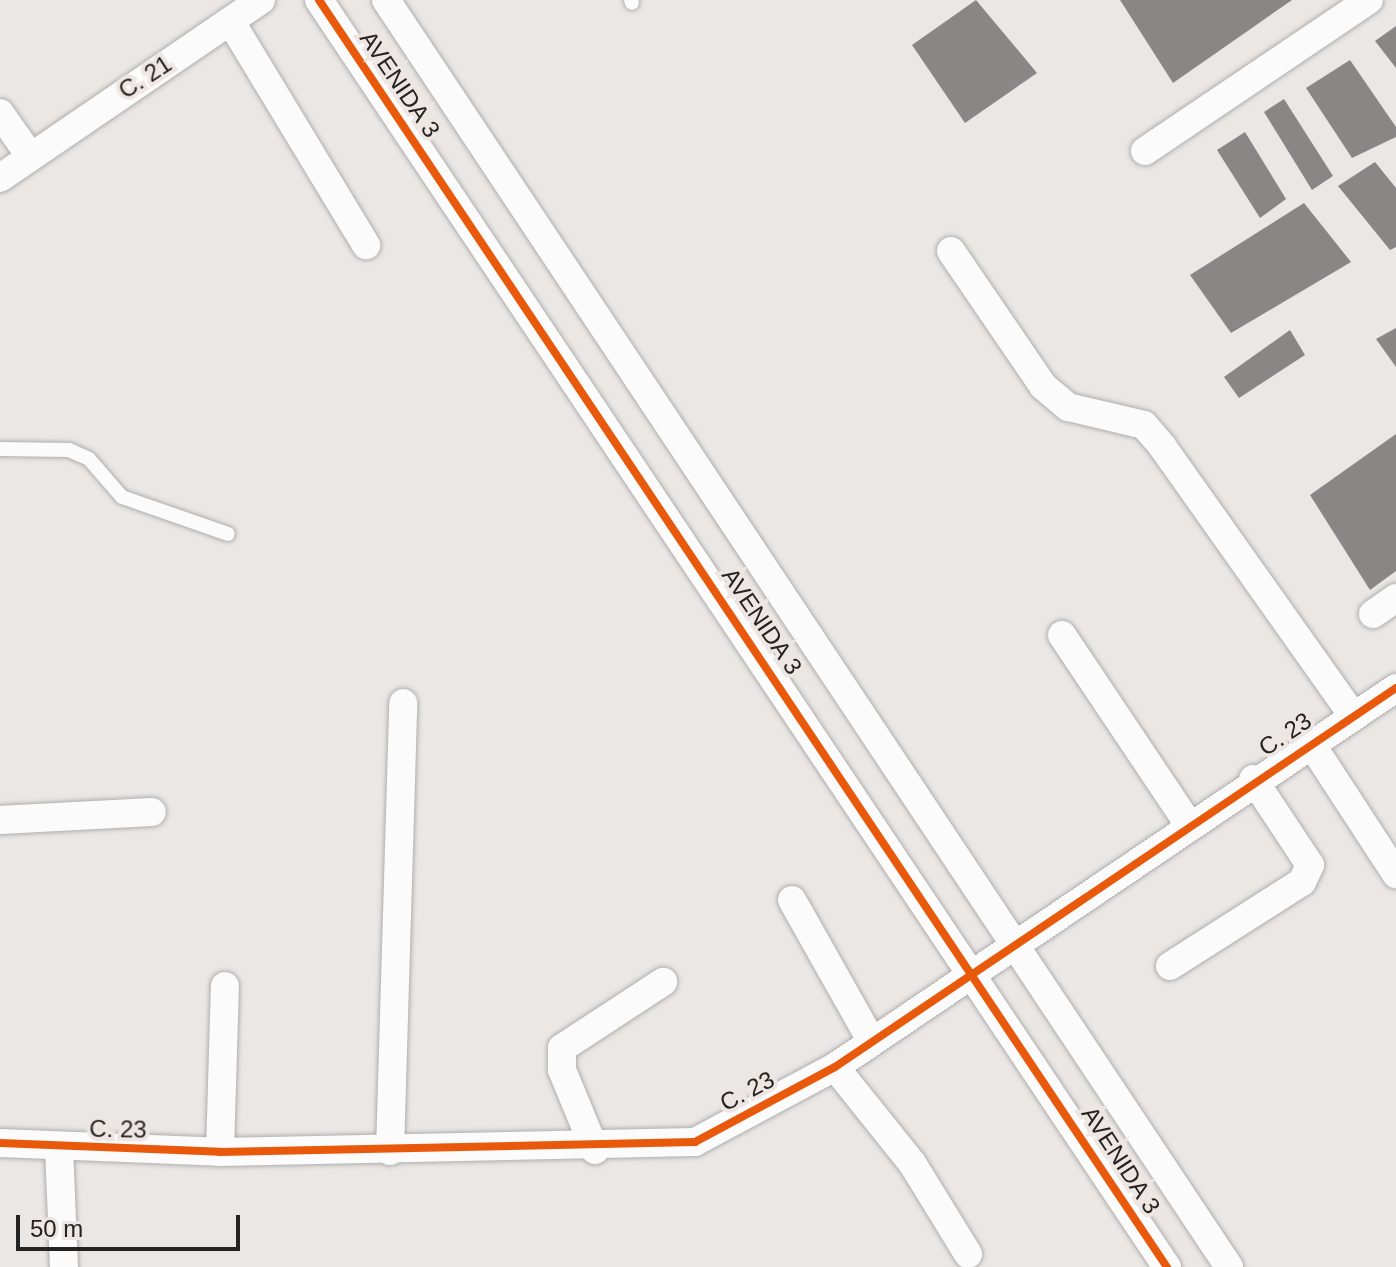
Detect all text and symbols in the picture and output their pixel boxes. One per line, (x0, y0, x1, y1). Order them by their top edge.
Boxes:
street label: AVENIDA 3 (354, 25, 446, 143)
street label: C. 21 (113, 49, 177, 105)
street label: AVENIDA 3 (716, 562, 808, 680)
street label: C. 23 (1253, 706, 1317, 762)
street label: C. 23 (715, 1065, 779, 1117)
street label: AVENIDA 3 (1075, 1100, 1167, 1220)
street label: C. 23 (89, 1114, 147, 1144)
scale bar (20, 1199, 244, 1249)
text: 50 m (30, 1215, 83, 1242)

